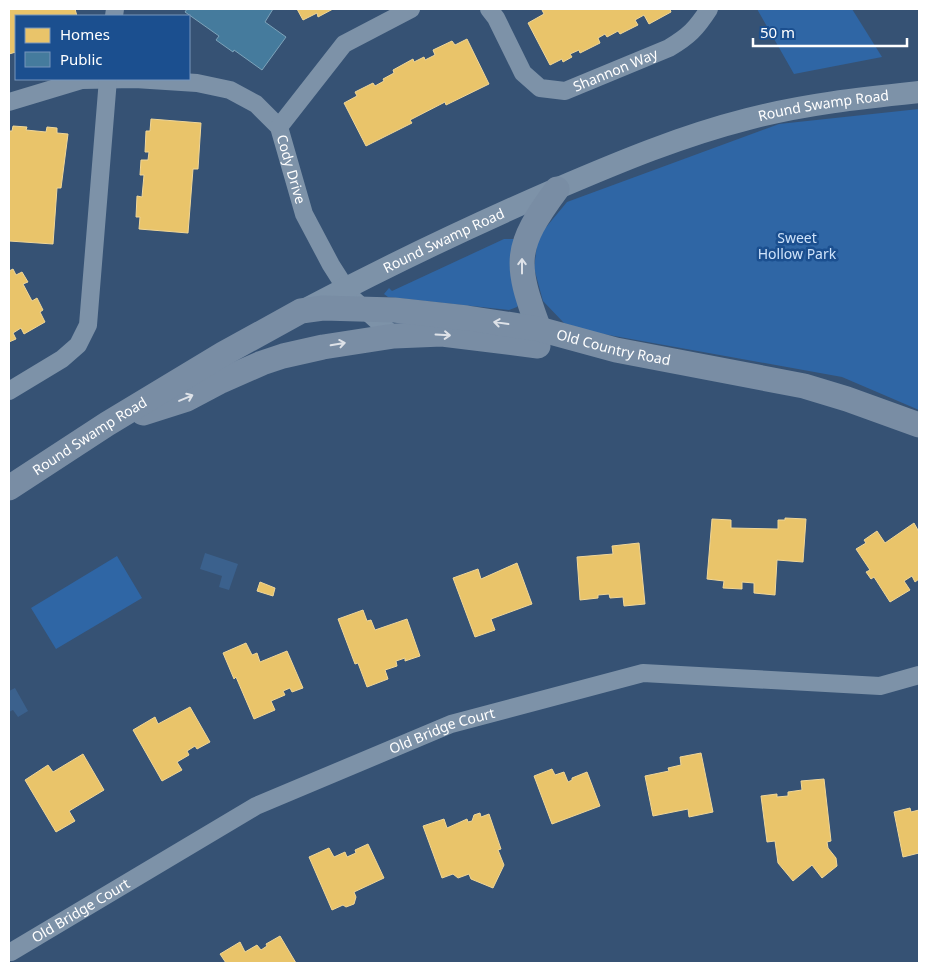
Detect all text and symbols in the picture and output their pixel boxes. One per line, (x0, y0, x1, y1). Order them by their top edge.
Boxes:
legend (15, 15, 190, 80)
scale bar (753, 15, 907, 47)
text: 50 m (760, 22, 795, 42)
text: Homes (60, 24, 110, 44)
street label: Shannon Way (570, 43, 661, 96)
text: Public (60, 49, 103, 69)
street label: Round Swamp Road (756, 85, 890, 125)
street label: Cody Drive (273, 132, 311, 206)
street label: Round Swamp Road (379, 203, 507, 277)
park label: Sweet Hollow Park (758, 228, 837, 263)
one-way arrow (517, 258, 527, 274)
one-way arrow (493, 318, 509, 328)
street label: Old Country Road (554, 324, 672, 369)
one-way arrow (435, 330, 451, 339)
one-way arrow (330, 339, 346, 349)
street label: Round Swamp Road (28, 392, 150, 479)
one-way arrow (178, 393, 193, 403)
street label: Old Bridge Court (386, 703, 497, 758)
street label: Old Bridge Court (28, 874, 133, 947)

